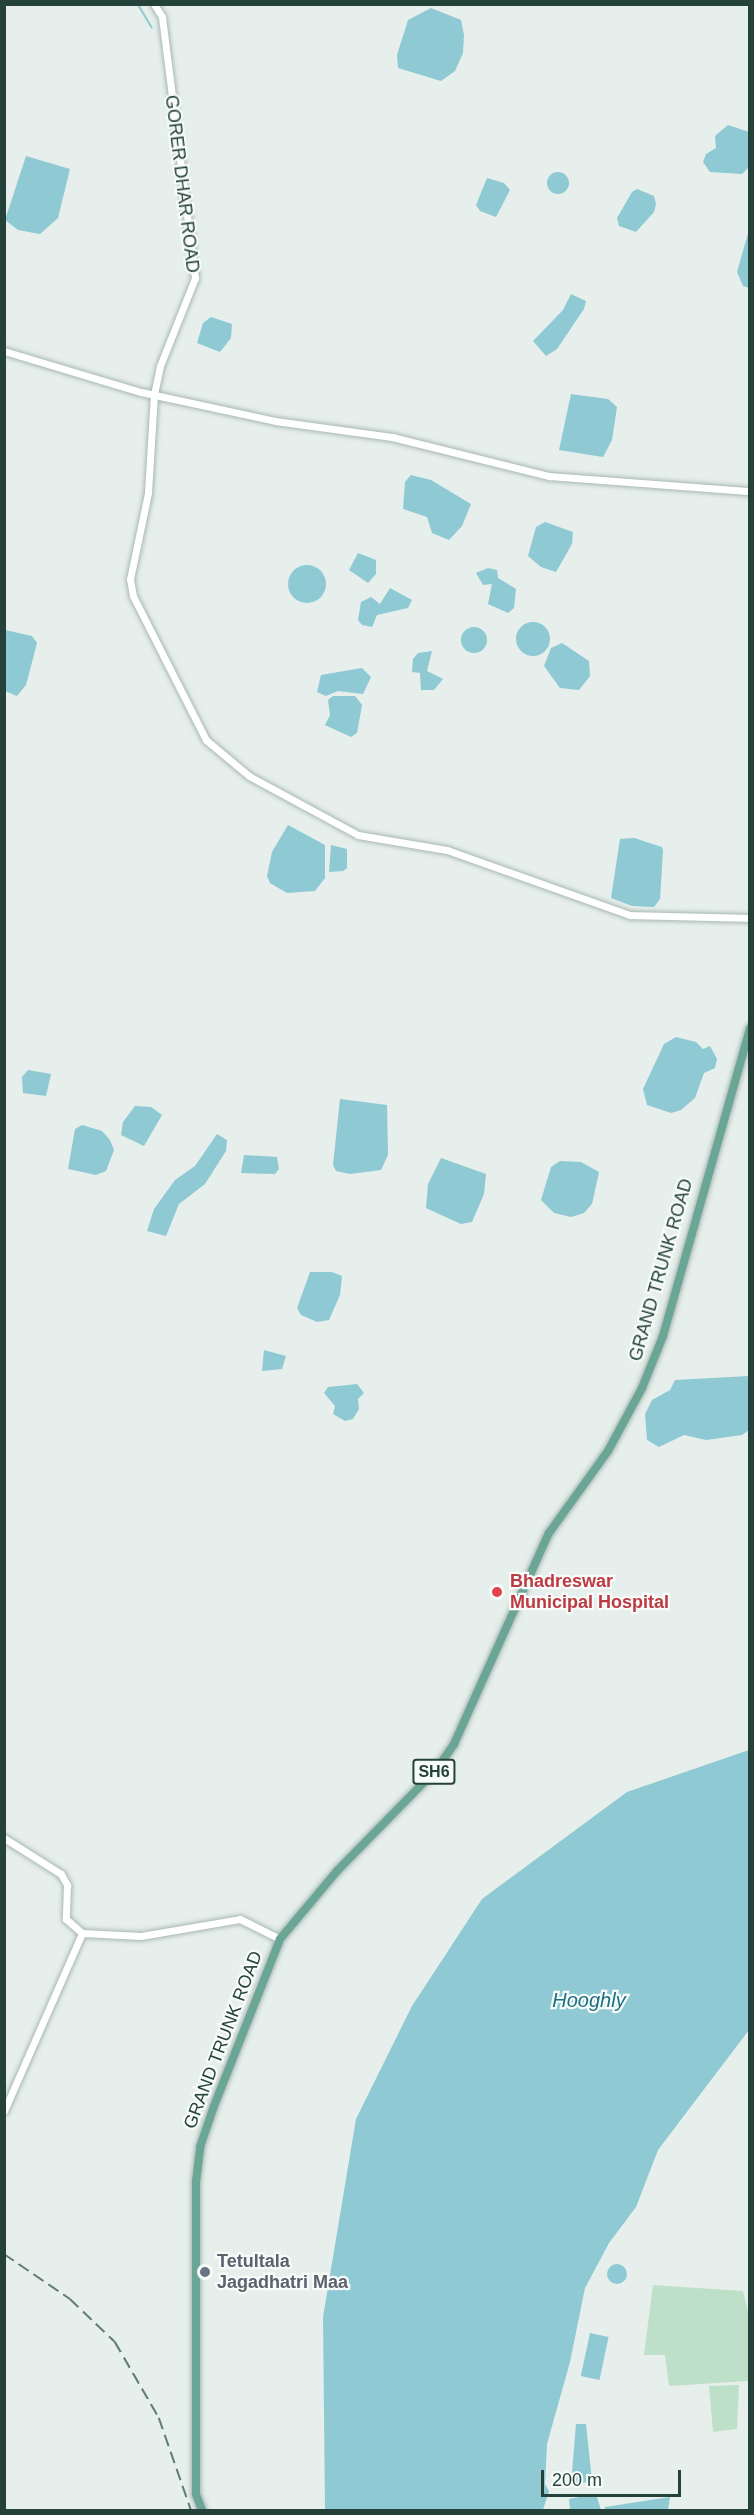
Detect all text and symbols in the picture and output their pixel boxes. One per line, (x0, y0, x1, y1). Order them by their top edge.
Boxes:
street label: GORER DHAR ROAD (160, 94, 204, 274)
street label: GRAND TRUNK ROAD (625, 1176, 697, 1364)
place label: Bhadreswar Municipal Hospital (510, 1571, 669, 1614)
marker: Bhadreswar Municipal Hospital (488, 1583, 506, 1601)
road number: SH6 (412, 1759, 456, 1785)
street label: GRAND TRUNK ROAD (179, 1948, 267, 2132)
water label: Hooghly (552, 1988, 626, 2012)
place label: Tetultala Jagadhatri Maa (217, 2251, 348, 2294)
marker: Tetultala Jagadhatri Maa (198, 2265, 212, 2279)
scale bar (544, 2458, 684, 2496)
text: 200 m (552, 2470, 602, 2490)

